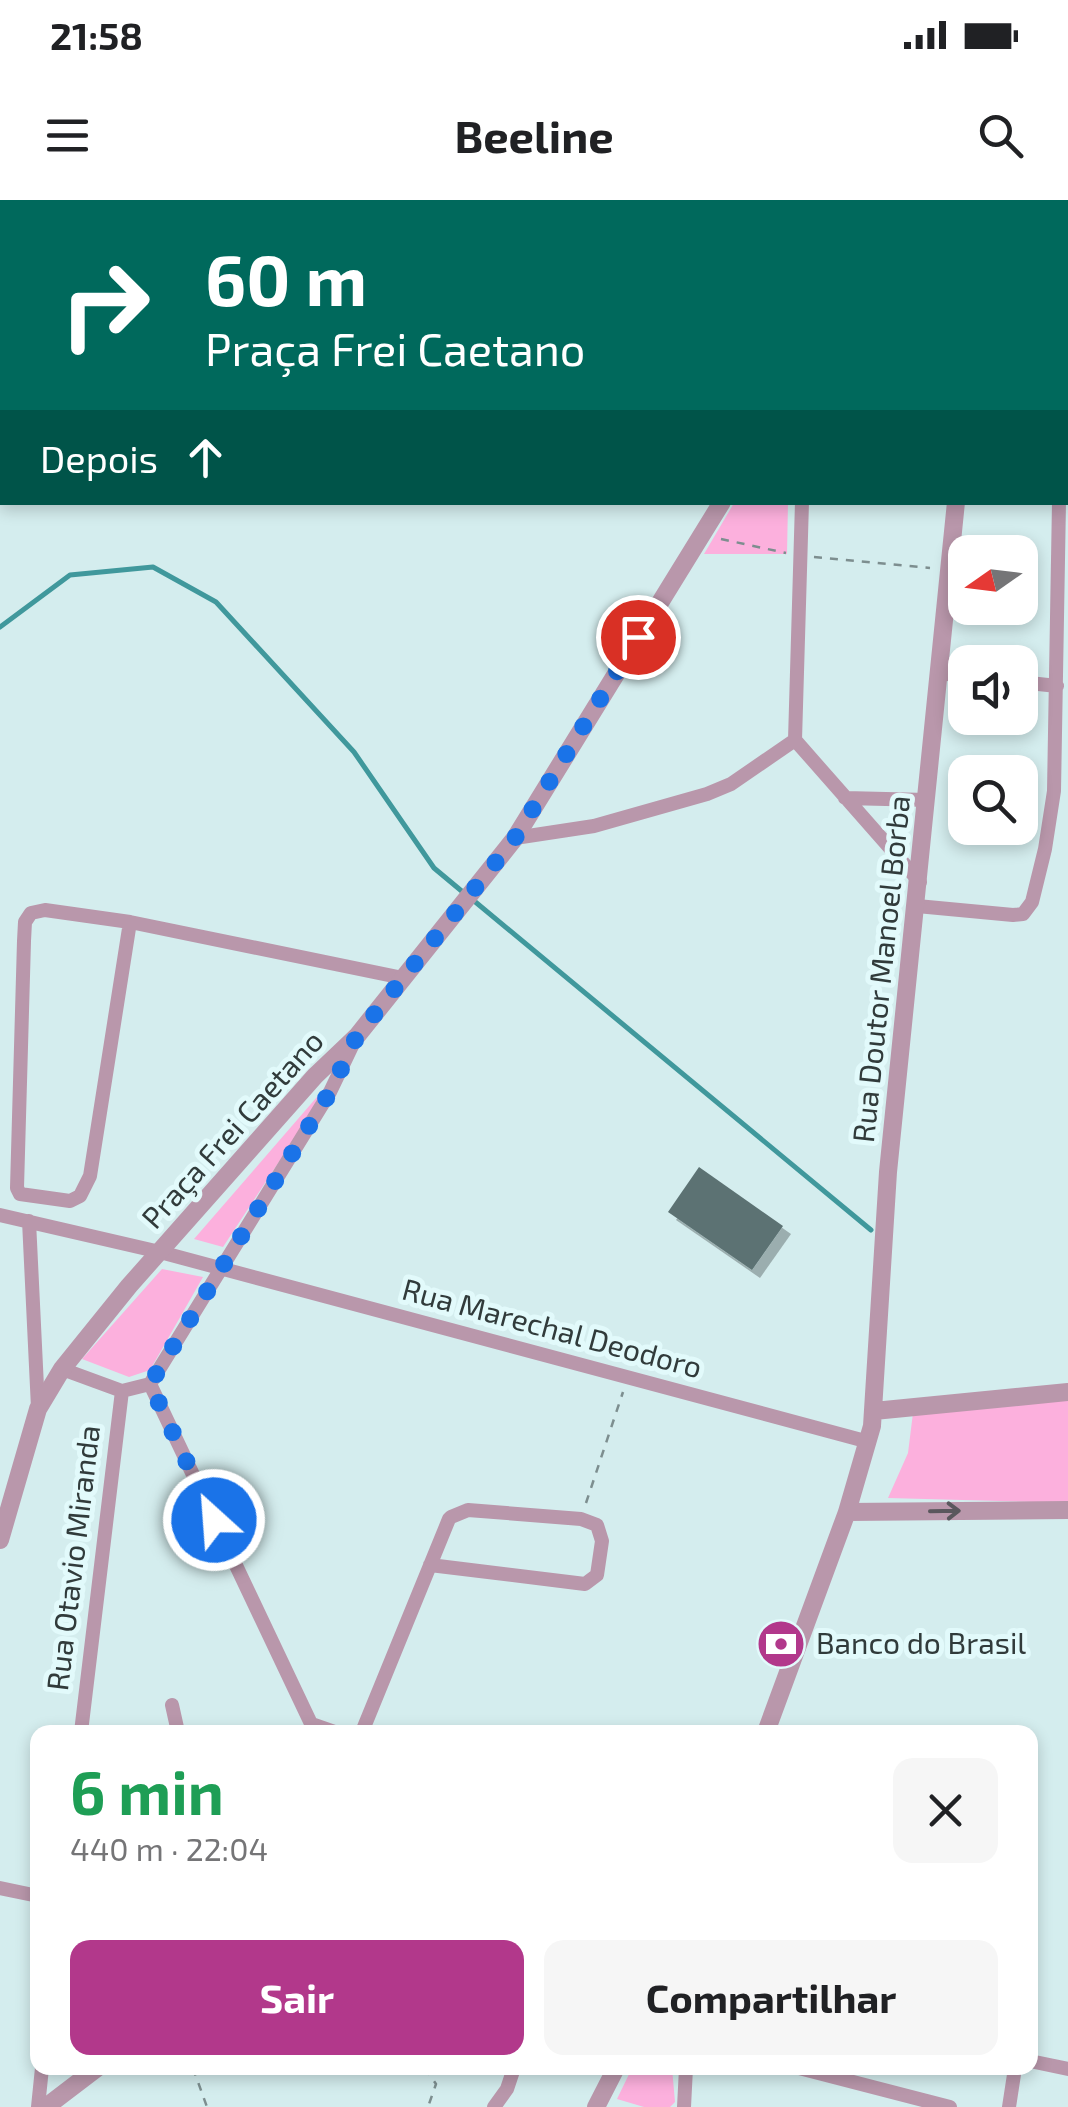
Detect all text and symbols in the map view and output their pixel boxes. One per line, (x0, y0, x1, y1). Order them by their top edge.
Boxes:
text: 21:58 (50, 12, 143, 58)
icon: menu (40, 108, 95, 163)
text: Beeline (454, 108, 614, 162)
icon: search (973, 108, 1028, 163)
text: 60 m (205, 236, 367, 320)
icon: right (40, 240, 170, 370)
text: Praça Frei Caetano (205, 321, 585, 375)
icon: ahead (178, 430, 233, 485)
text: Depois (40, 435, 158, 481)
north arrow (948, 535, 1038, 625)
map controls (948, 535, 1038, 845)
pin (596, 595, 681, 680)
icon: arrive (611, 610, 666, 665)
button: sound (948, 645, 1038, 735)
button: search (948, 755, 1038, 845)
street label: Rua Doutor Manoel Borba (844, 793, 916, 1144)
street label: Praça Frei Caetano (133, 1022, 330, 1236)
street label: Rua Marechal Deodoro (399, 1270, 706, 1384)
street label: Rua Otavio Miranda (38, 1423, 106, 1693)
position arrow (162, 1468, 266, 1572)
one-way arrow (928, 1502, 960, 1520)
bank icon: Banco do Brasil (755, 1618, 807, 1670)
place label: Banco do Brasil (816, 1624, 1026, 1660)
text: 6 min (70, 1755, 224, 1827)
button: close (893, 1758, 998, 1863)
text: 440 m · 22:04 (70, 1829, 268, 1867)
button: Sair (70, 1940, 524, 2055)
button: Compartilhar (544, 1940, 998, 2055)

